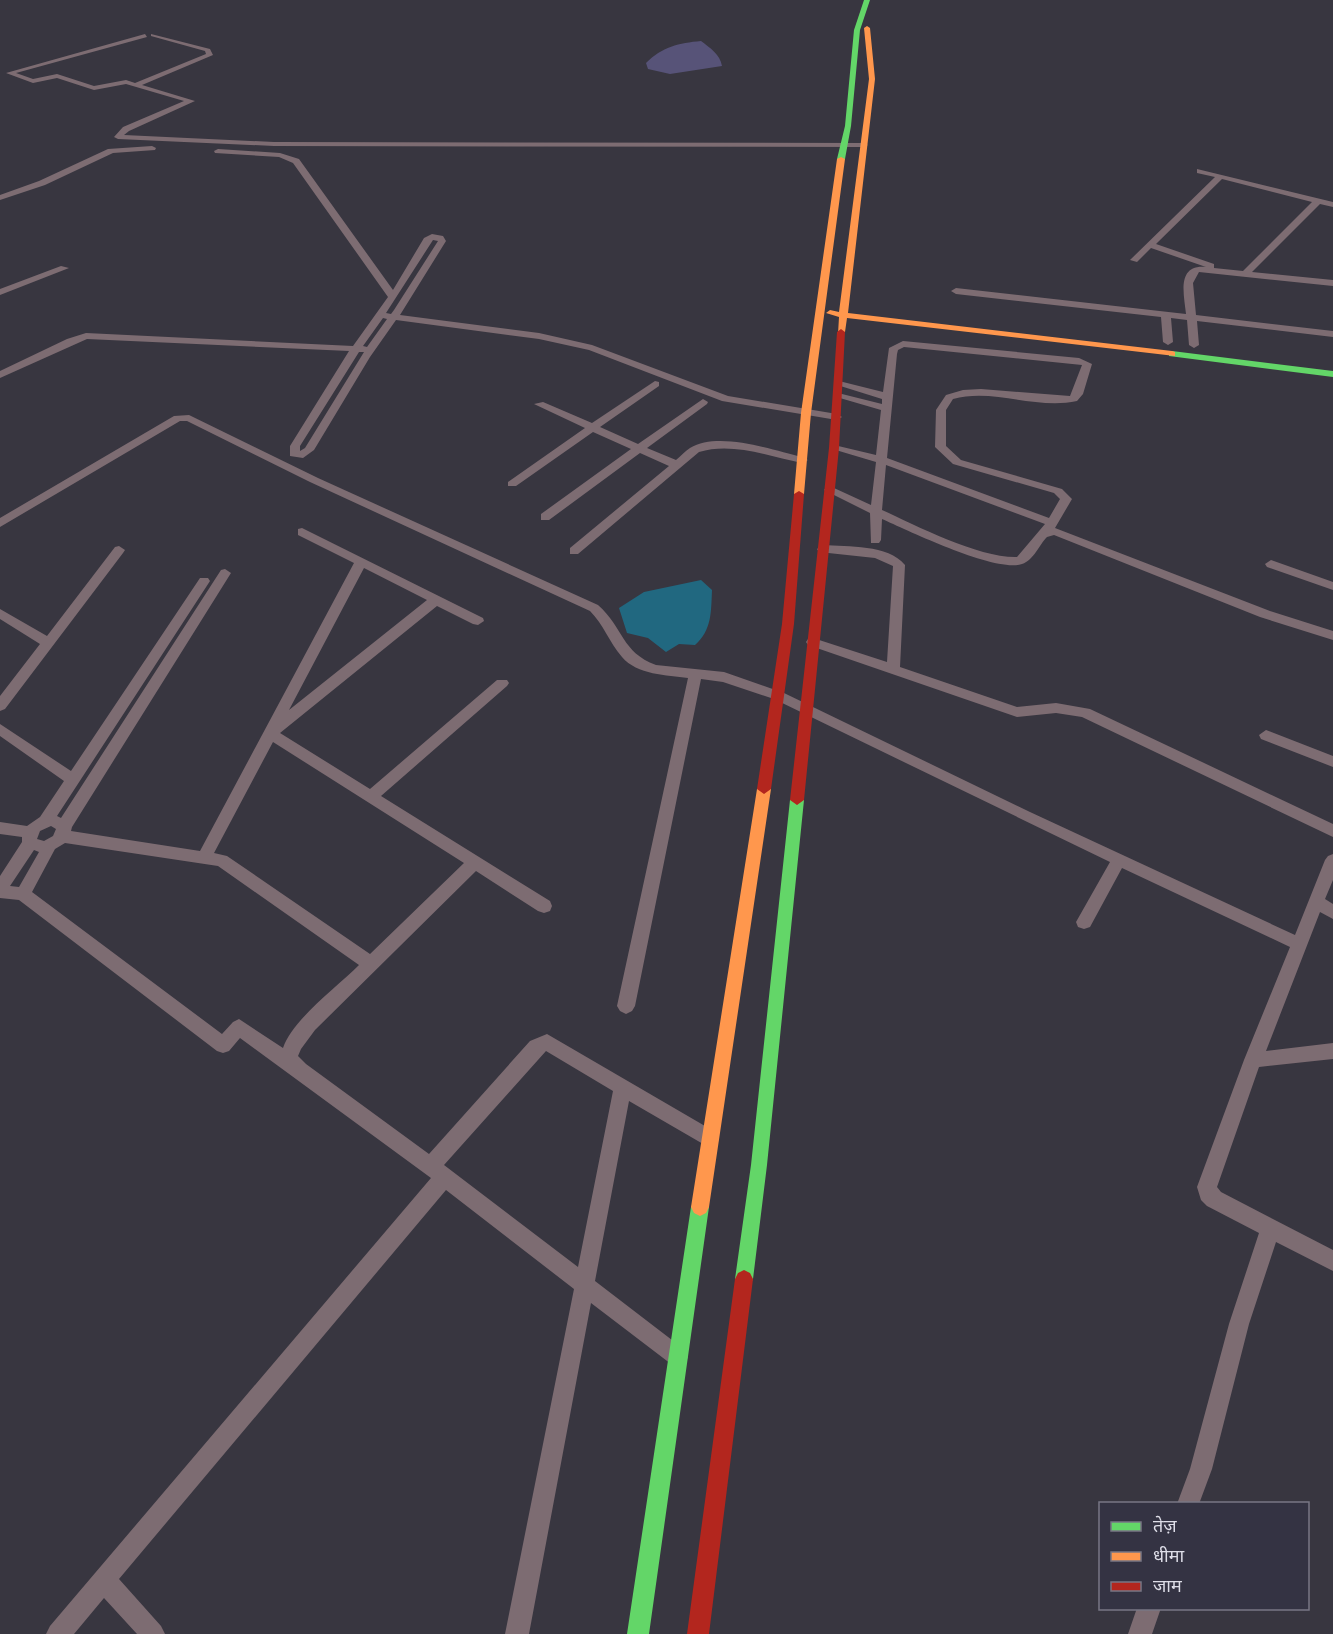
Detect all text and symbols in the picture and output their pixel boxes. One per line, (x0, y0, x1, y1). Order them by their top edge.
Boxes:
legend (1099, 1502, 1309, 1610)
text: तेज़ (1153, 1515, 1177, 1536)
text: धीमा (1153, 1546, 1184, 1566)
text: जाम (1153, 1578, 1183, 1596)

